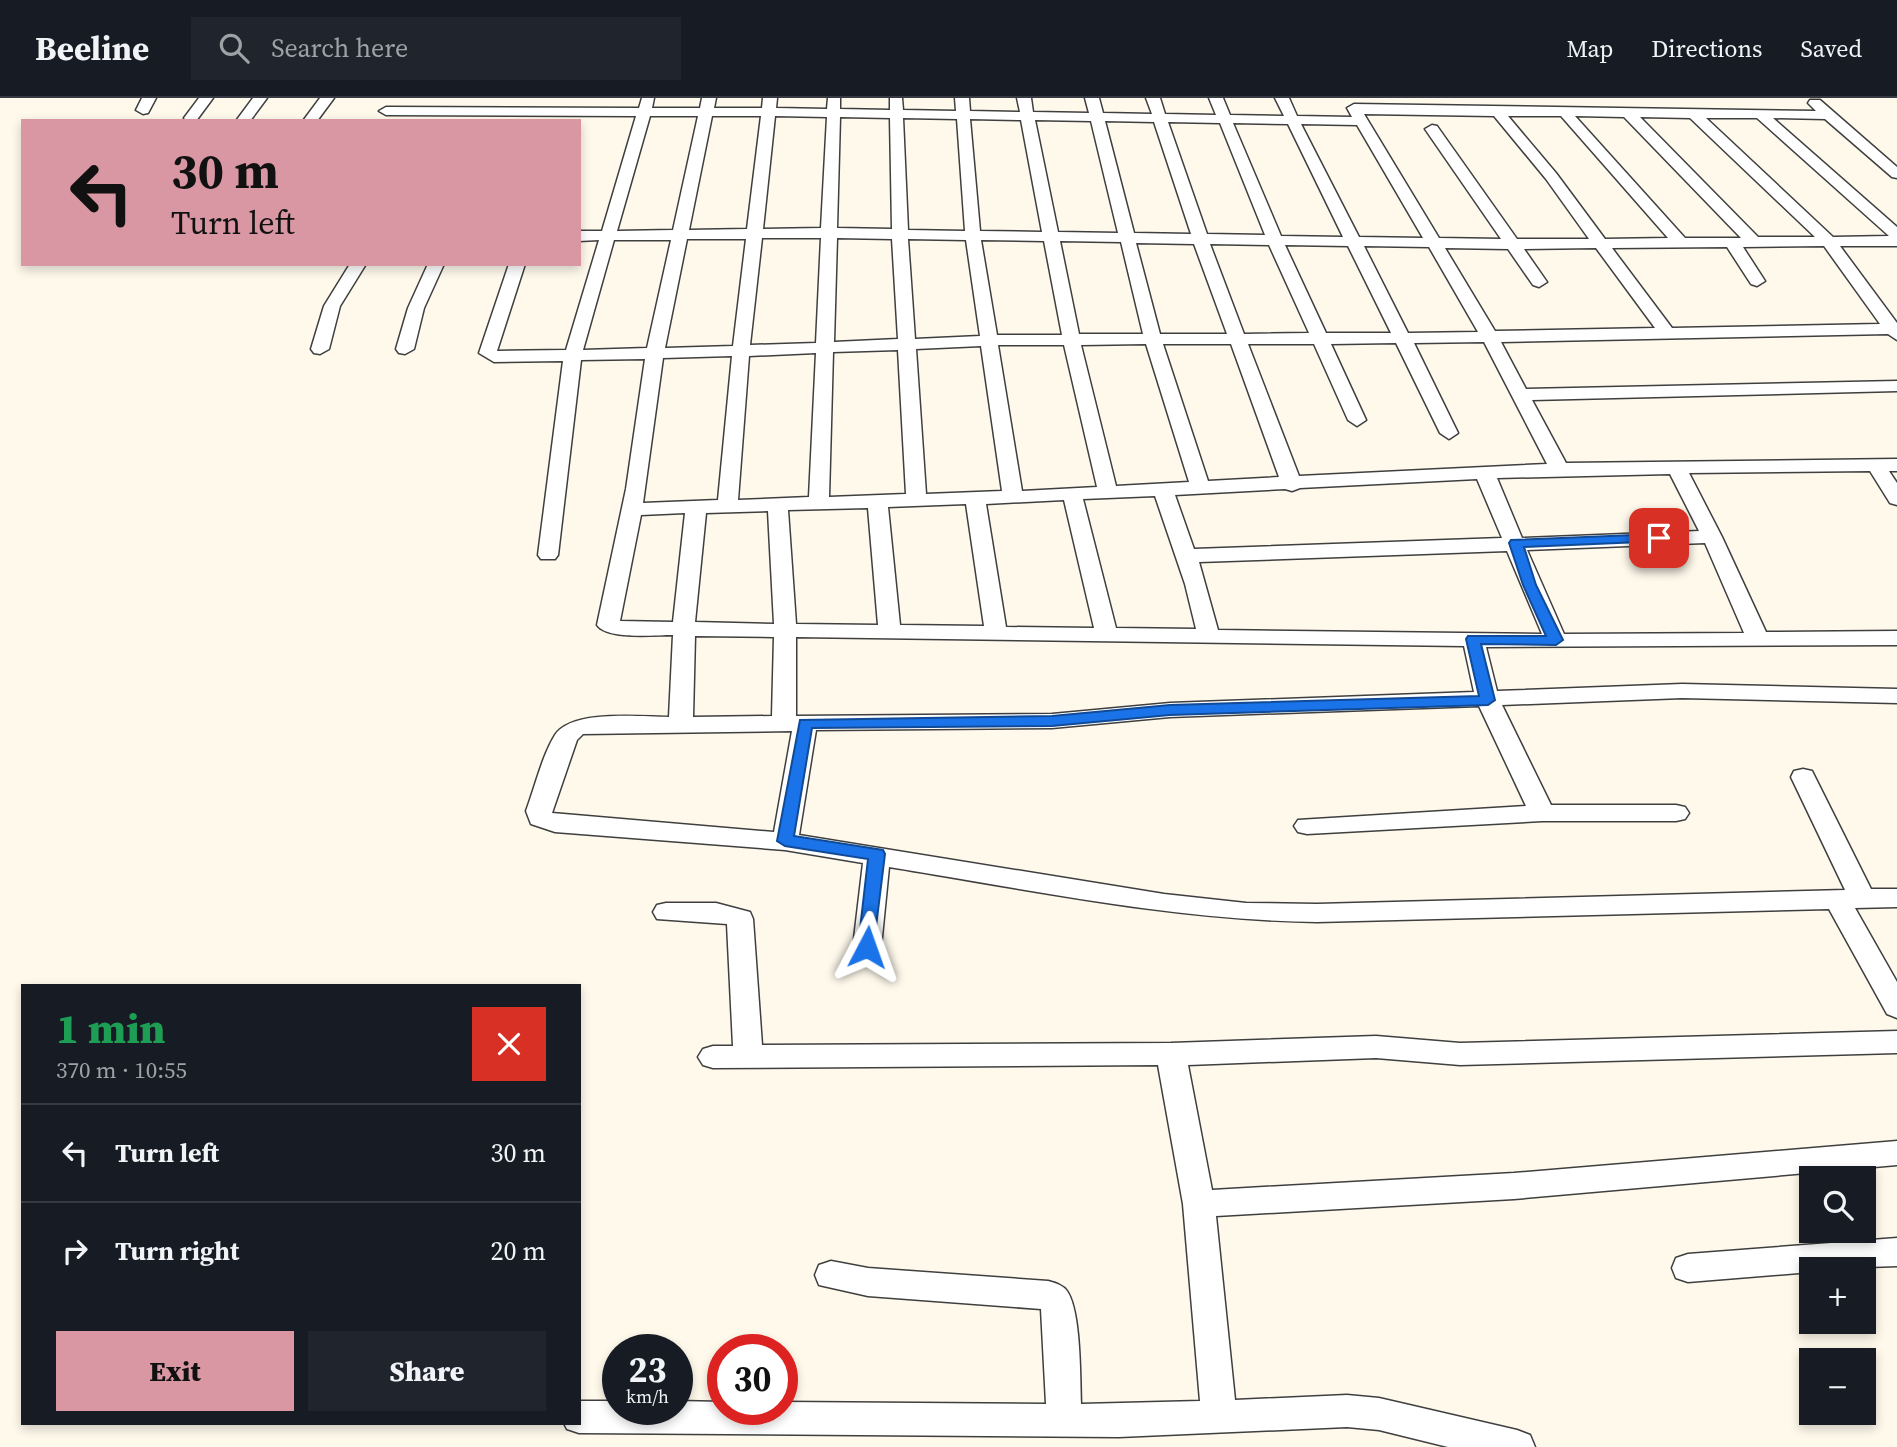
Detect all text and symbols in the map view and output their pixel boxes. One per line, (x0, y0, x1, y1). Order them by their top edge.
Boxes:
search box (191, 17, 681, 80)
text: Beeline (35, 26, 149, 71)
icon: search (215, 29, 253, 67)
text: Search here (271, 30, 408, 66)
text: Map (1566, 32, 1613, 65)
text: Directions (1651, 32, 1762, 65)
text: Saved (1800, 32, 1862, 65)
text: 30 m (171, 137, 279, 204)
icon: left (56, 147, 147, 238)
text: Turn left (171, 201, 295, 245)
pin (1629, 508, 1689, 568)
icon: arrive (1640, 519, 1678, 557)
position arrow (830, 910, 904, 984)
text: 1 min (56, 999, 166, 1057)
button: close (472, 1007, 546, 1081)
text: 370 m · 10:55 (56, 1054, 187, 1086)
icon: left (56, 1134, 94, 1172)
text: Turn left (115, 1135, 219, 1171)
text: 30 m (491, 1135, 546, 1171)
map controls (1799, 1166, 1876, 1425)
button: search (1799, 1166, 1876, 1243)
icon: right (56, 1232, 94, 1270)
text: Turn right (115, 1233, 239, 1269)
text: 20 m (491, 1233, 546, 1269)
button: + (1799, 1257, 1876, 1334)
button: Exit (56, 1331, 294, 1411)
button: Share (308, 1331, 546, 1411)
speed limit sign: 30 (707, 1334, 798, 1425)
text: 23 (629, 1346, 666, 1394)
button: − (1799, 1348, 1876, 1425)
text: km/h (626, 1384, 669, 1409)

